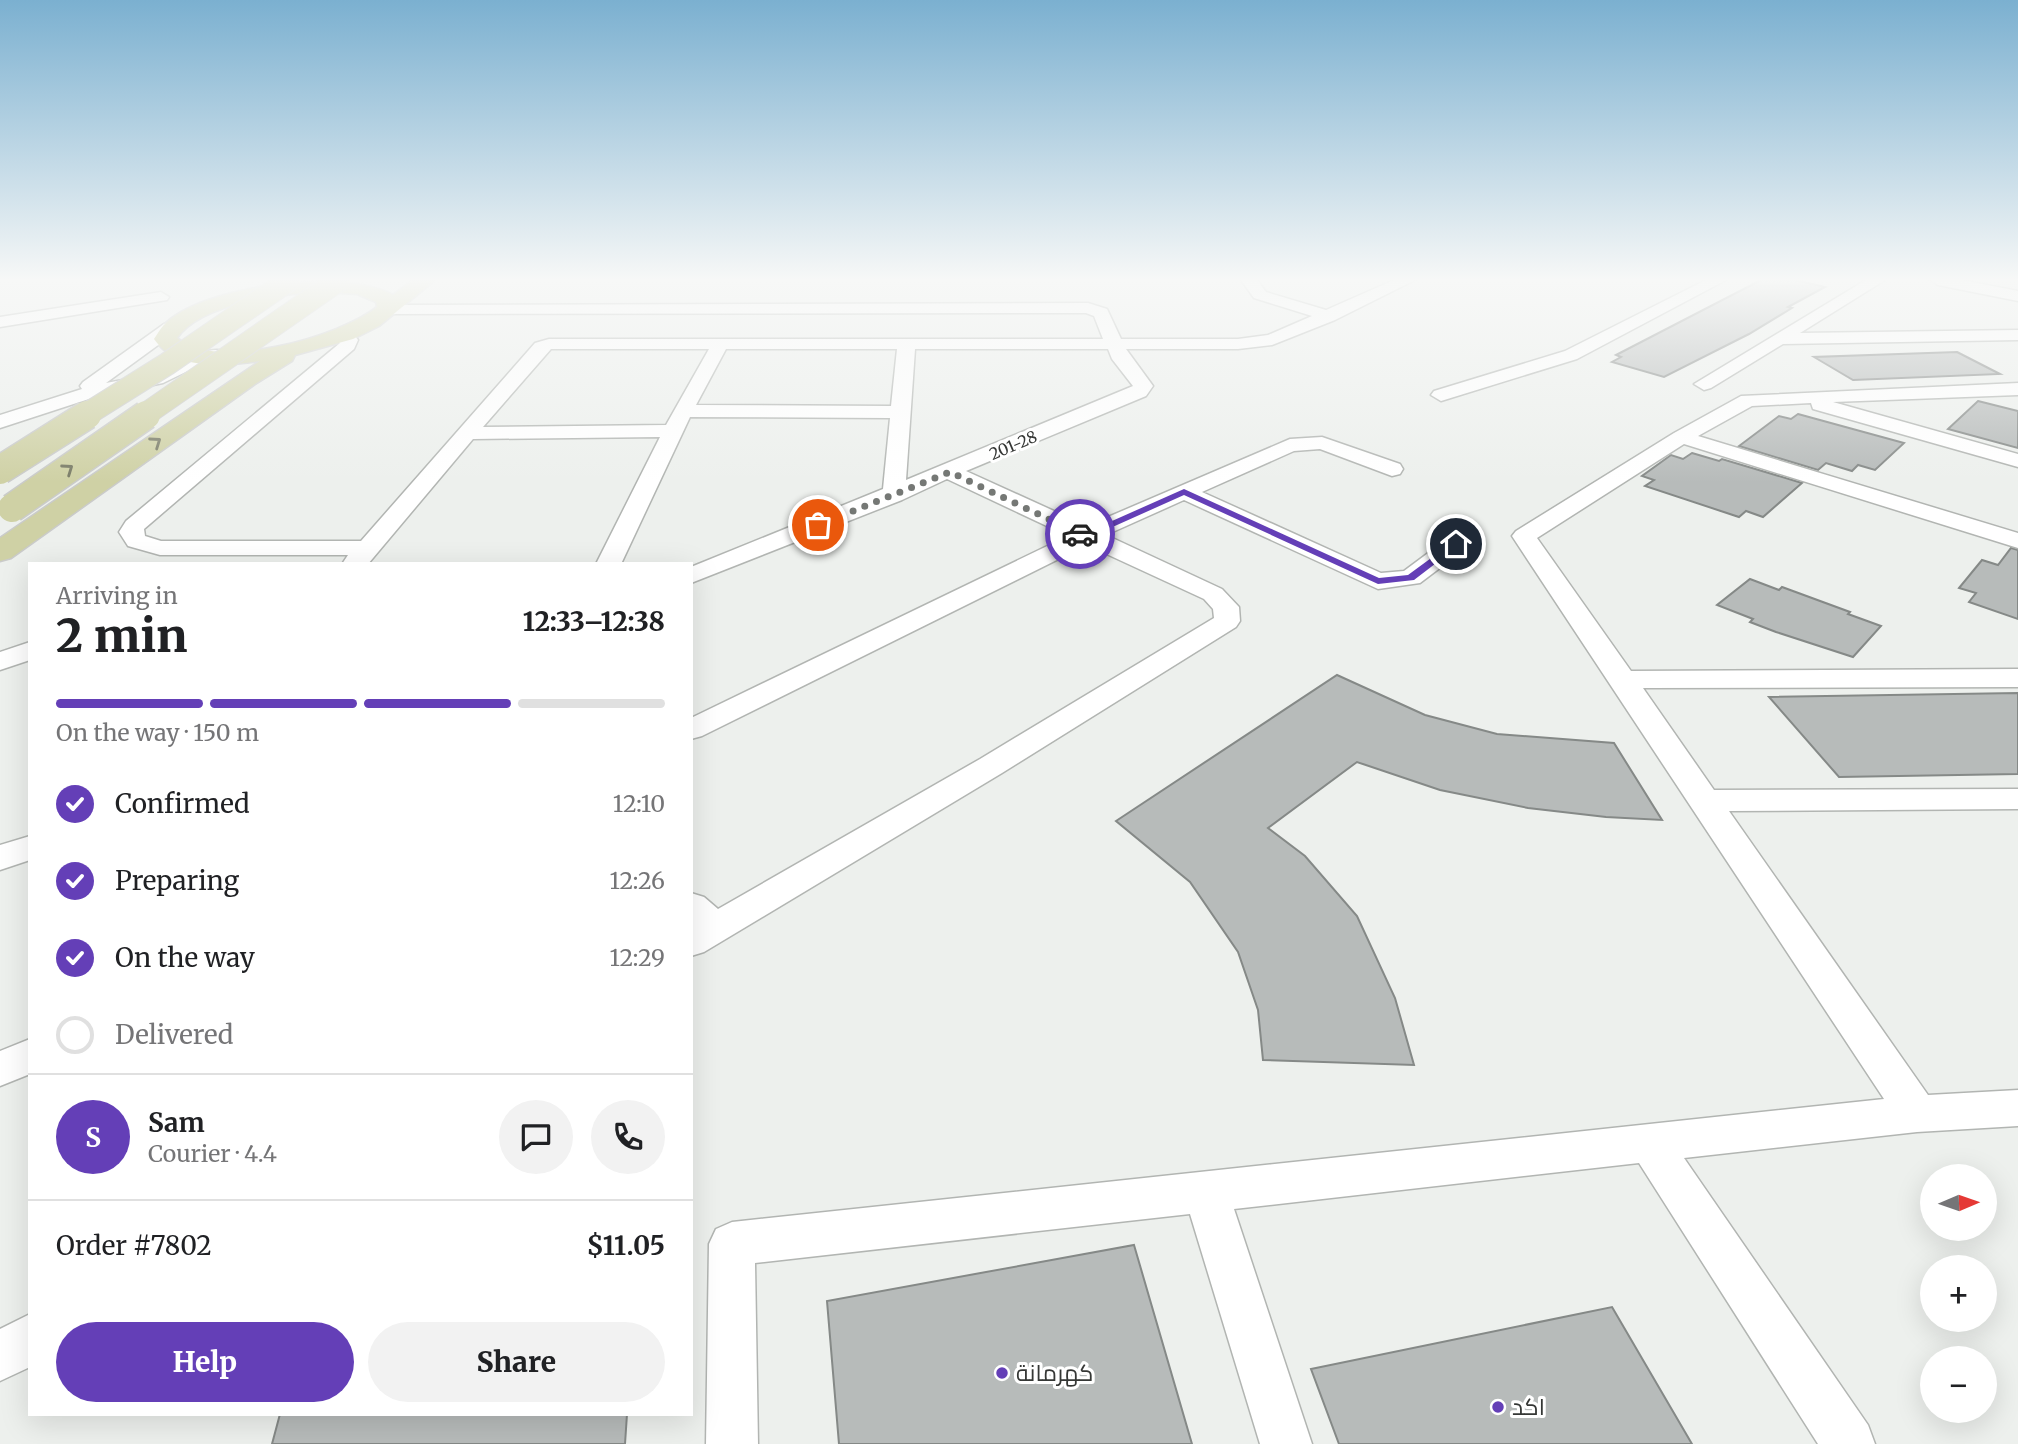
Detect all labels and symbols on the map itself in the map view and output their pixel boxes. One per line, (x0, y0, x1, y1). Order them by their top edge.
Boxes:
street label: 201-28 (986, 426, 1040, 464)
one-way arrow (148, 438, 161, 450)
one-way arrow (60, 465, 73, 477)
pin (788, 495, 848, 555)
courier (1045, 499, 1115, 569)
pin (1426, 514, 1486, 574)
north arrow (1920, 1164, 1997, 1241)
place label: كهرمانة (1016, 1358, 1093, 1387)
marker: كهرمانة (994, 1365, 1010, 1381)
place label: اكد (1512, 1392, 1545, 1421)
marker: اكد (1490, 1399, 1506, 1415)

